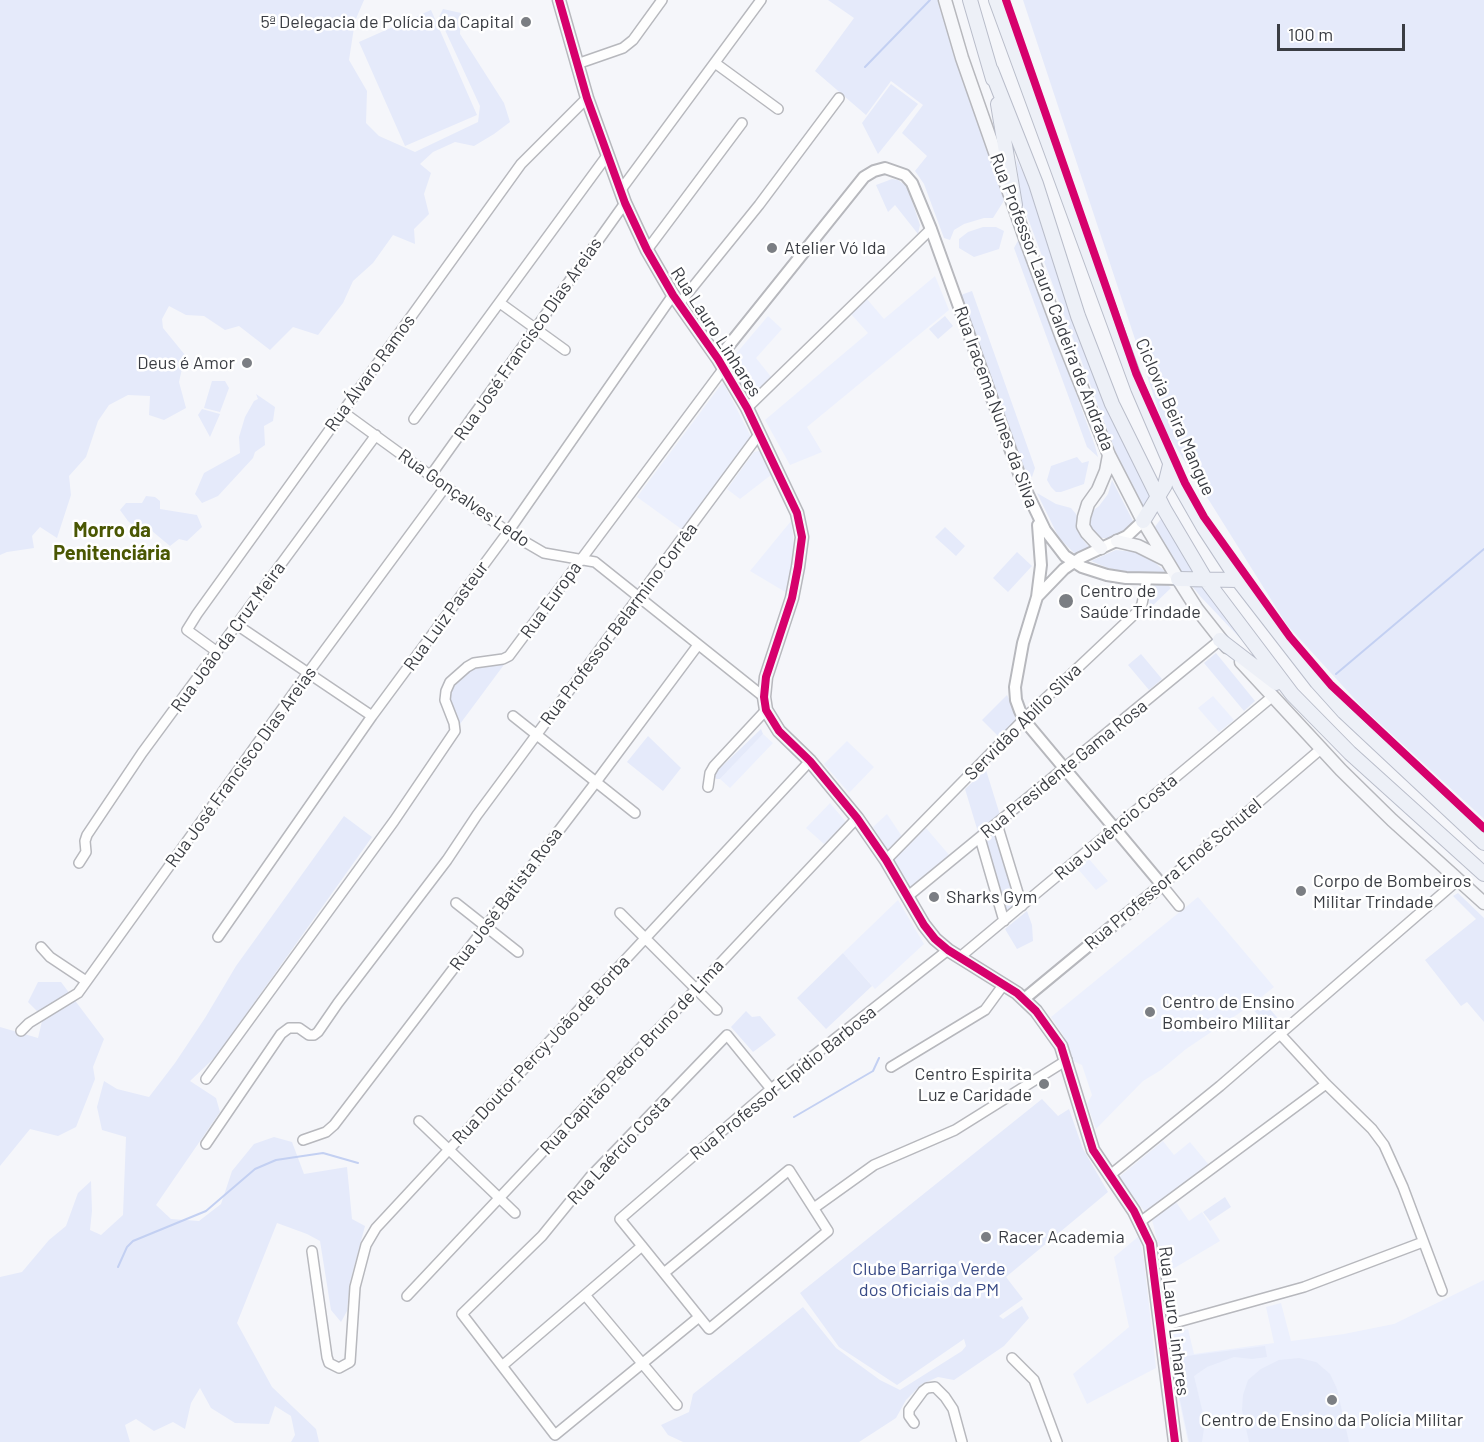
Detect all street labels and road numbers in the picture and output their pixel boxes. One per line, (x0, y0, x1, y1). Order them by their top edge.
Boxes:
street label: Rua Professor Lauro Caldeira de Andrada (985, 150, 1119, 454)
street label: Rua José Francisco Dias Areias (450, 233, 606, 445)
street label: Rua Lauro Linhares (666, 263, 766, 401)
street label: Rua Iracema Nunes da Silva (949, 303, 1043, 511)
street label: Rua Álvaro Ramos (320, 310, 420, 436)
street label: Ciclovia Beira Mangue (1131, 335, 1219, 499)
street label: Rua Gonçalves Ledo (394, 444, 534, 552)
street label: Rua Professor Belarmino Corrêa (536, 518, 702, 730)
street label: Rua Luiz Pasteur (399, 557, 493, 675)
street label: Rua Europa (516, 557, 586, 643)
street label: Rua João da Cruz Meira (166, 558, 290, 716)
street label: Servidão Abílio Silva (960, 659, 1086, 785)
street label: Rua José Francisco Dias Areias (161, 662, 321, 872)
street label: Rua Presidente Gama Rosa (976, 695, 1152, 843)
street label: Rua Juvêncio Costa (1050, 769, 1182, 885)
street label: Rua Professora Enoé Schutel (1080, 794, 1266, 954)
street label: Rua José Batista Rosa (445, 823, 567, 975)
street label: Rua Doutor Percy João de Borba (448, 951, 634, 1149)
street label: Rua Capitão Pedro Bruno de Lima (536, 955, 728, 1159)
street label: Rua Professor Elpídio Barbosa (686, 1001, 880, 1165)
street label: Rua Laércio Costa (563, 1091, 675, 1209)
street label: Rua Lauro Linhares (1154, 1245, 1194, 1397)

